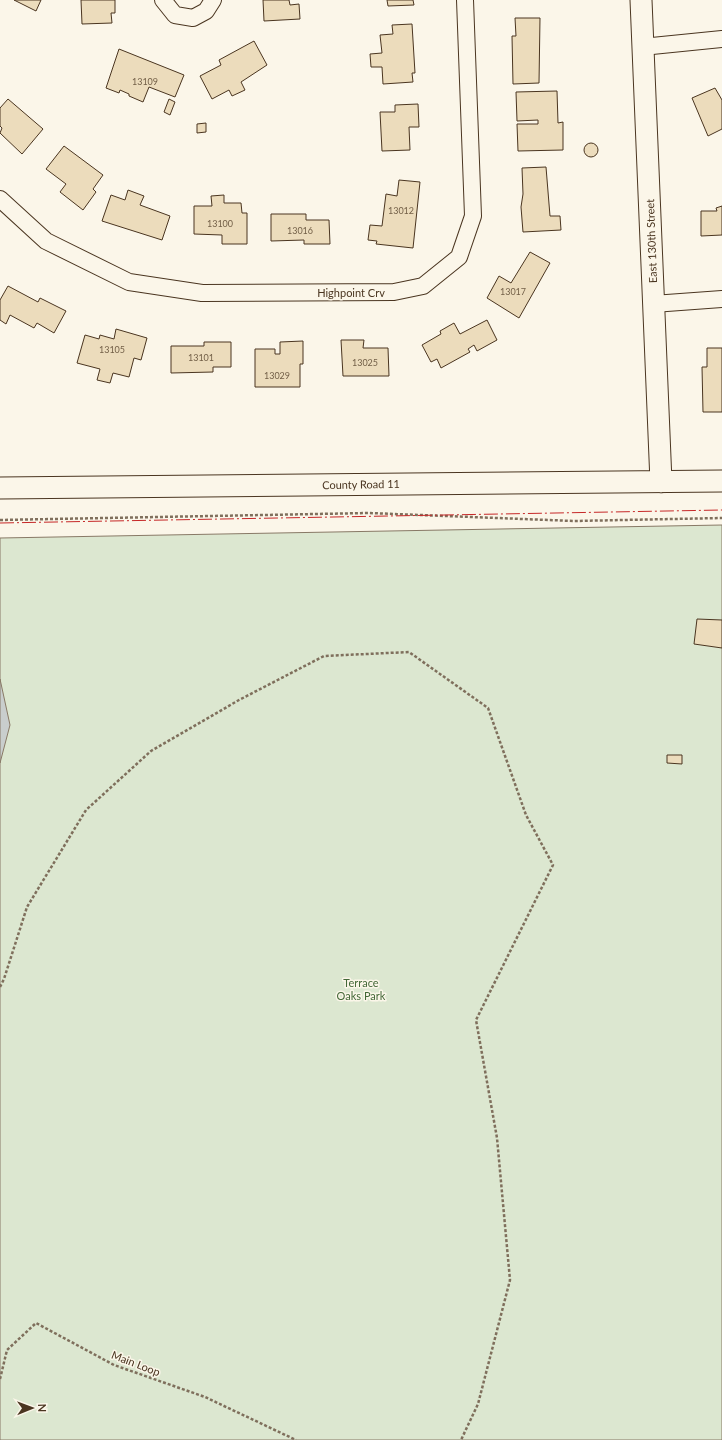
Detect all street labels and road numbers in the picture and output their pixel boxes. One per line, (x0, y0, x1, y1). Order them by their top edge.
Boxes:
street label: East 130th Street (643, 199, 659, 283)
street label: Highpoint Crv (317, 286, 385, 299)
street label: County Road 11 (322, 477, 400, 491)
street label: Main Loop (110, 1348, 162, 1378)

